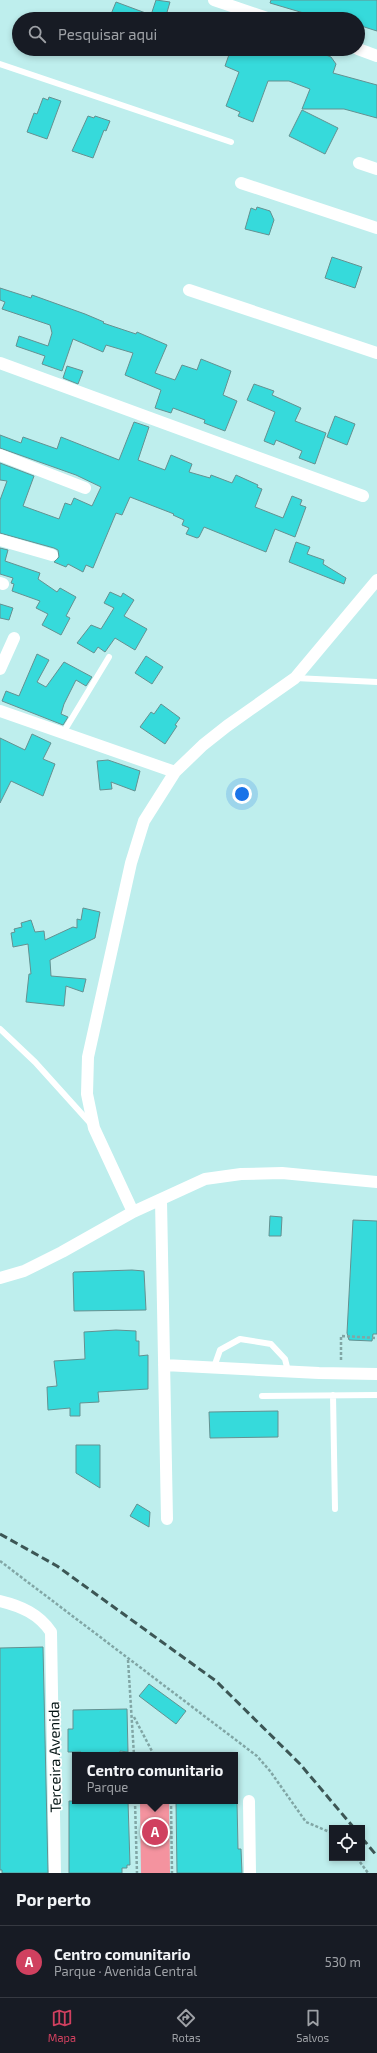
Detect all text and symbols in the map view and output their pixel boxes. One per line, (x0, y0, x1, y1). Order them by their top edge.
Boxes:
search box (12, 12, 365, 56)
icon: search (26, 23, 48, 45)
text: Pesquisar aqui (58, 25, 157, 43)
your location (232, 784, 252, 804)
street label: Terceira Avenida (44, 1701, 64, 1813)
popup (72, 1752, 238, 1804)
text: Centro comunitario (87, 1761, 223, 1779)
text: Parque (87, 1779, 128, 1795)
pin: A (142, 1817, 168, 1847)
map controls (329, 1825, 365, 1861)
button: locate (329, 1825, 365, 1861)
text: Por perto (16, 1889, 91, 1909)
text: Centro comunitario (54, 1945, 191, 1963)
text: A (25, 1954, 33, 1970)
text: 530 m (325, 1954, 361, 1970)
text: Parque · Avenida Central (54, 1963, 197, 1979)
tab: Mapa (48, 2007, 76, 2044)
tab: Rotas (172, 2007, 201, 2044)
tab: Salvos (296, 2007, 329, 2044)

